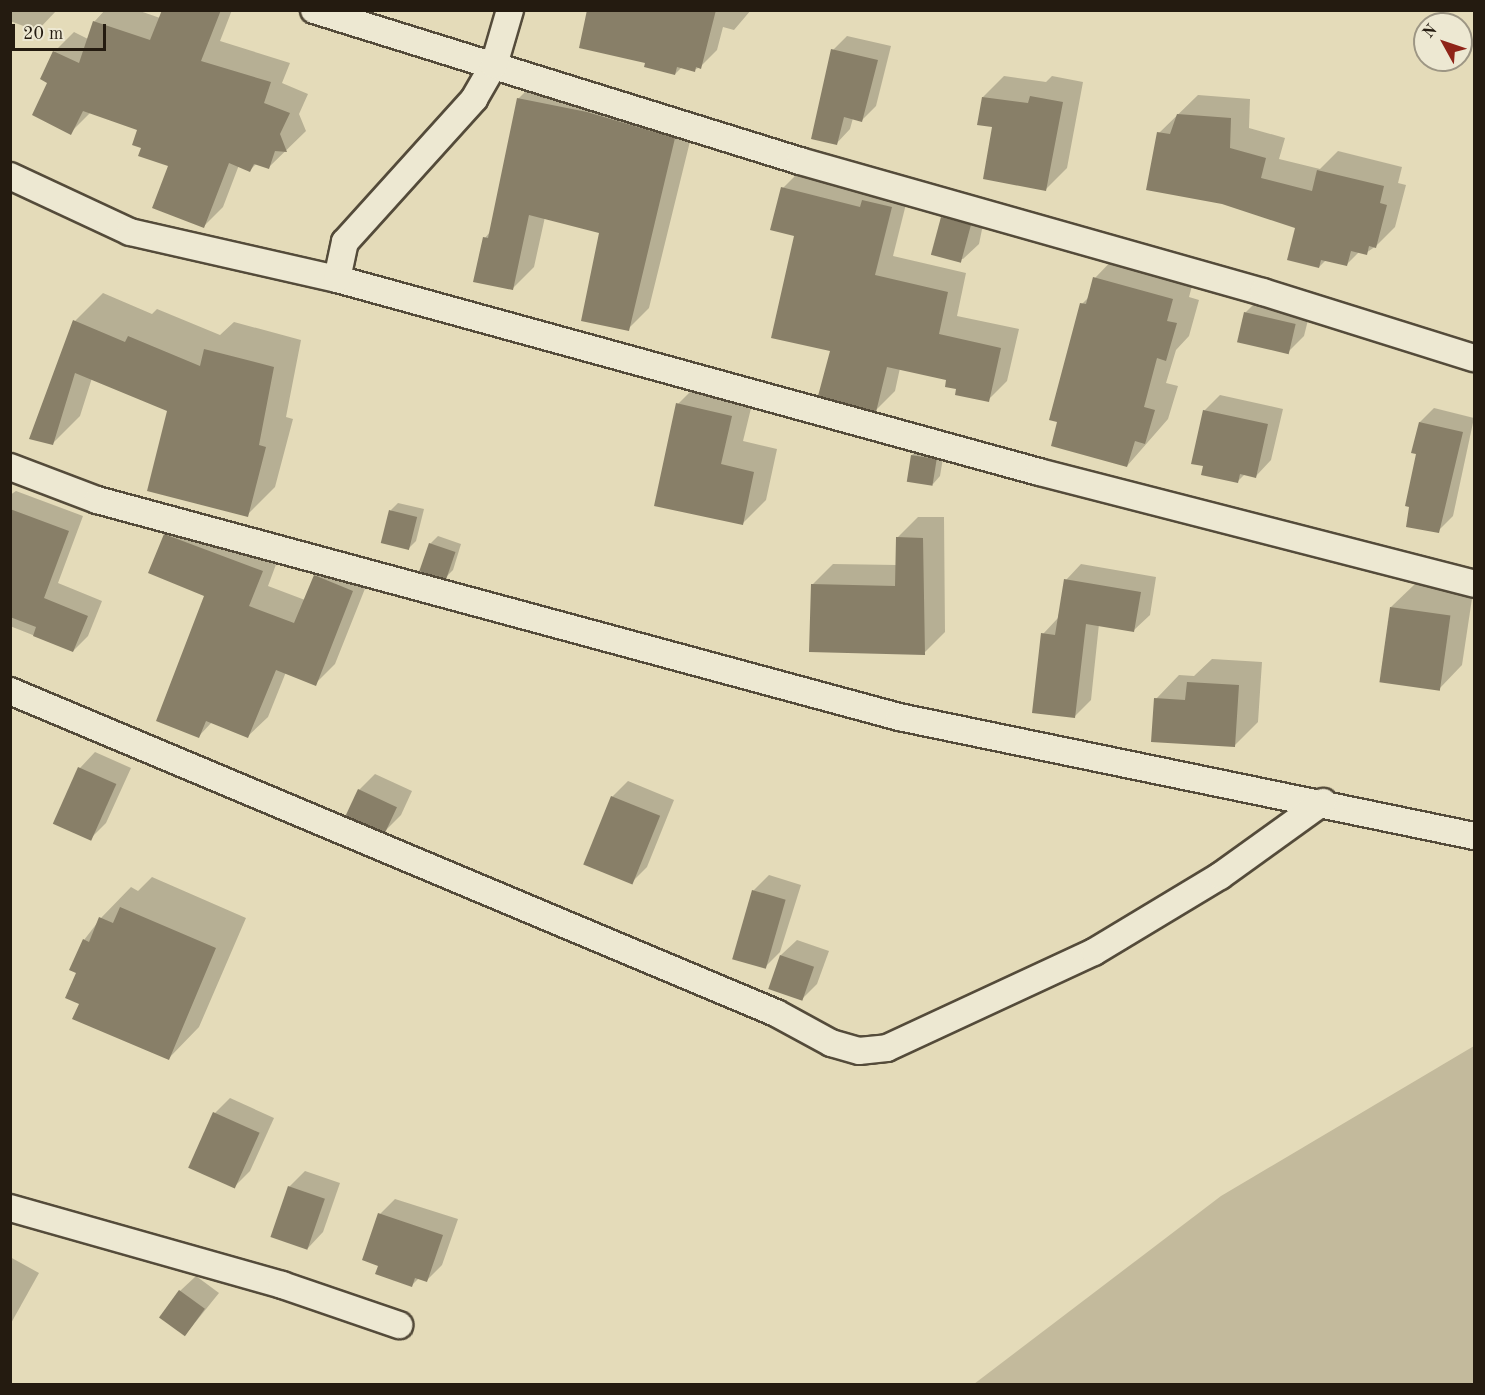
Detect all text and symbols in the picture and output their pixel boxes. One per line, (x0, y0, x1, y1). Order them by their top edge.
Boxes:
scale bar (15, 12, 110, 50)
north arrow (1413, 12, 1473, 72)
text: N (1421, 22, 1441, 42)
text: 20 m (23, 25, 63, 43)

